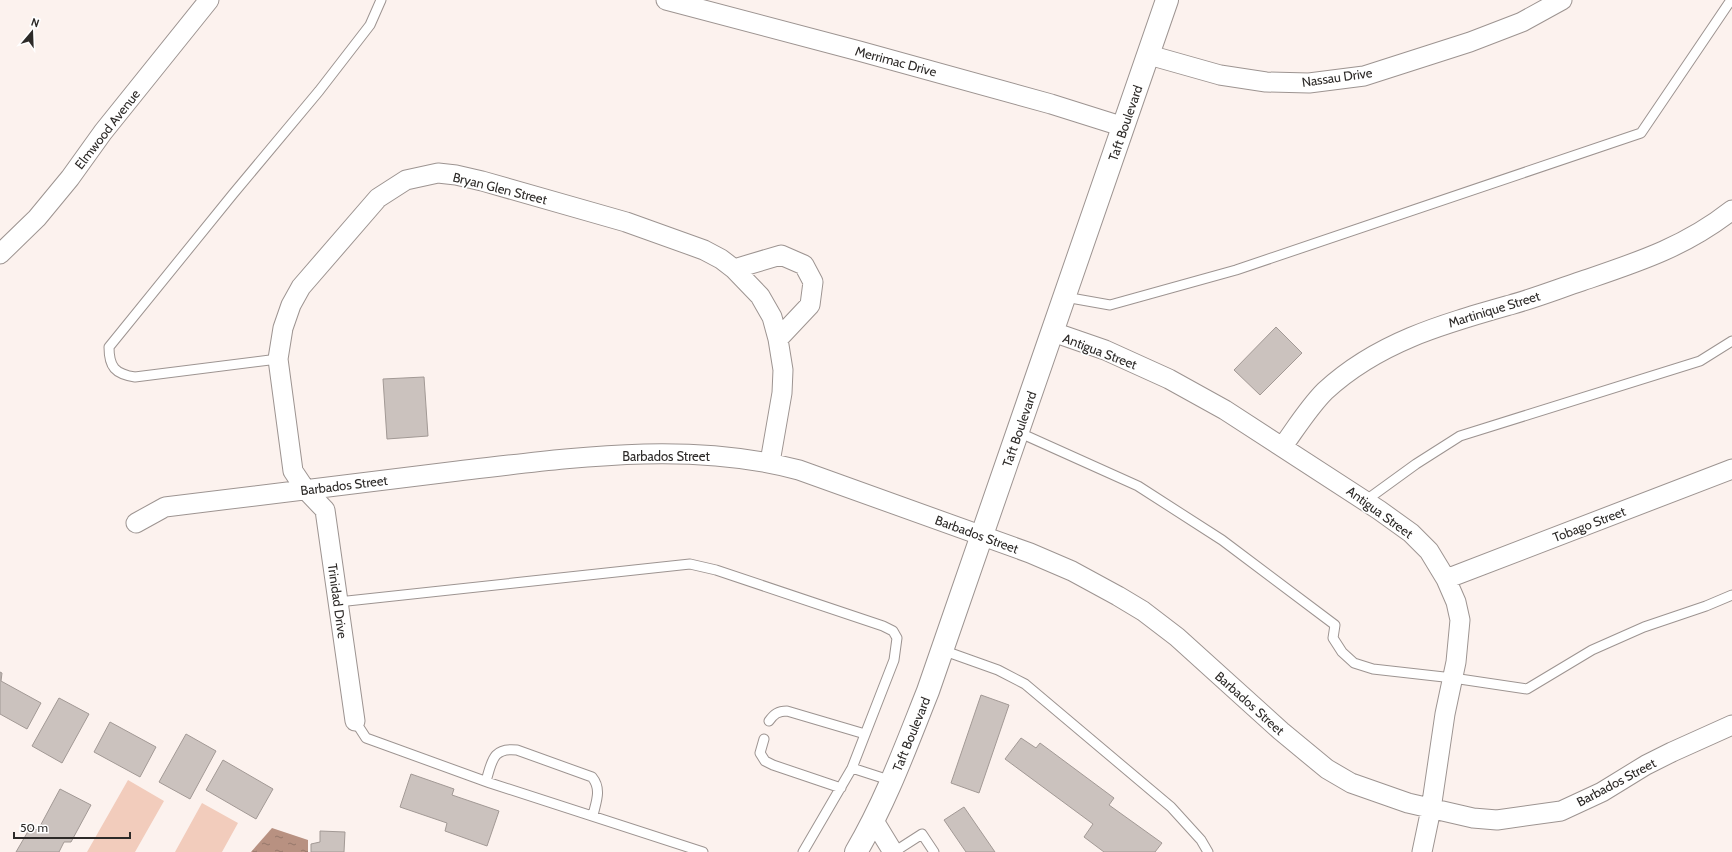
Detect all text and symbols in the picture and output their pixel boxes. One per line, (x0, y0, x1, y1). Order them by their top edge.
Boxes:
north arrow (12, 12, 52, 52)
text: N (29, 15, 41, 30)
street label: Merrimac Drive (854, 42, 939, 80)
street label: Nassau Drive (1301, 64, 1374, 90)
street label: Taft Boulevard (1105, 83, 1145, 163)
street label: Elmwood Avenue (71, 86, 143, 172)
street label: Bryan Glen Street (451, 169, 549, 208)
street label: Martinique Street (1446, 287, 1542, 331)
street label: Antigua Street (1061, 330, 1140, 373)
street label: Taft Boulevard (999, 389, 1039, 469)
street label: Barbados Street (622, 448, 710, 464)
street label: Barbados Street (300, 472, 389, 498)
street label: Antigua Street (1344, 483, 1417, 542)
street label: Tobago Street (1550, 503, 1628, 545)
street label: Barbados Street (933, 511, 1021, 557)
street label: Trinidad Drive (325, 563, 351, 640)
street label: Barbados Street (1212, 668, 1288, 739)
street label: Taft Boulevard (889, 694, 933, 774)
street label: Barbados Street (1574, 754, 1659, 810)
scale bar (14, 814, 130, 840)
text: 50 m (20, 820, 48, 835)

